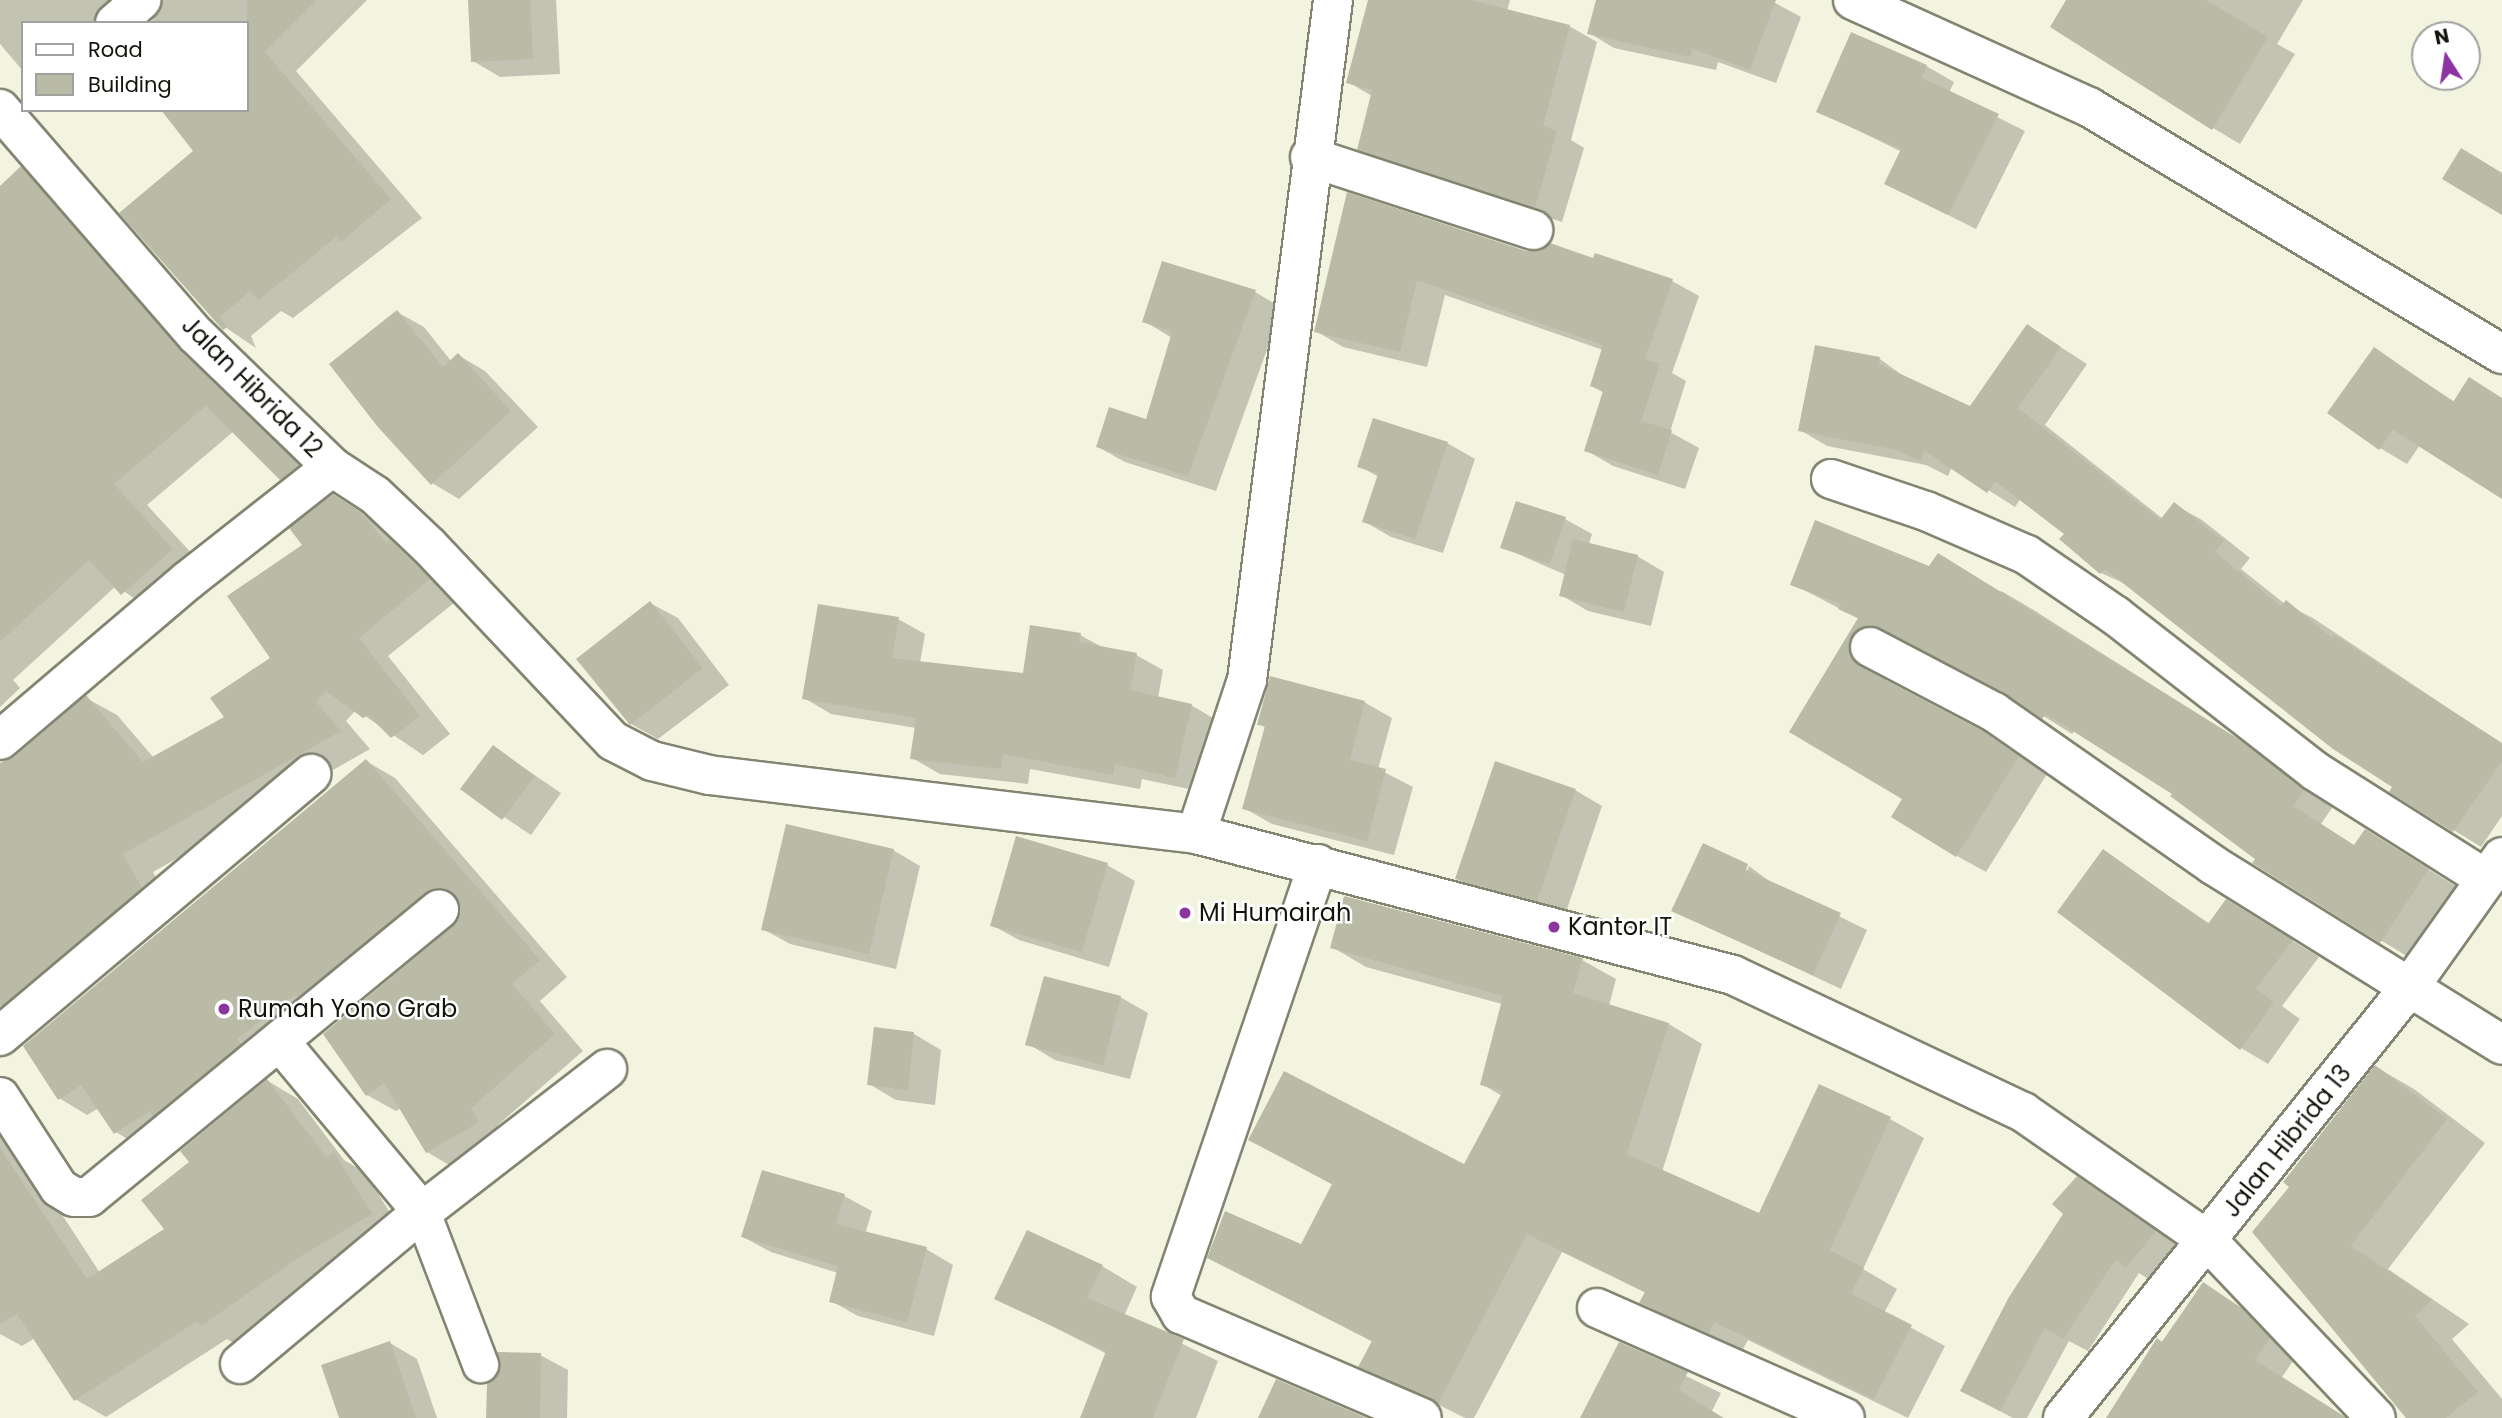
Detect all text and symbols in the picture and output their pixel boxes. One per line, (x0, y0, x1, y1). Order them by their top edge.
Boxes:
legend (21, 21, 248, 112)
north arrow (2411, 21, 2481, 91)
text: N (2432, 22, 2452, 52)
text: Road (88, 35, 143, 64)
text: Building (88, 70, 172, 99)
street label: Jalan Hibrida 12 (176, 311, 328, 463)
place label: Mi Humairah (1199, 899, 1351, 927)
marker: Mi Humairah (1177, 905, 1193, 921)
place label: Kantor IT (1568, 913, 1672, 941)
marker: Kantor IT (1546, 919, 1562, 935)
place label: Rumah Yono Grab (238, 995, 457, 1023)
marker: Rumah Yono Grab (216, 1001, 232, 1017)
street label: Jalan Hibrida 13 (2217, 1059, 2357, 1223)

